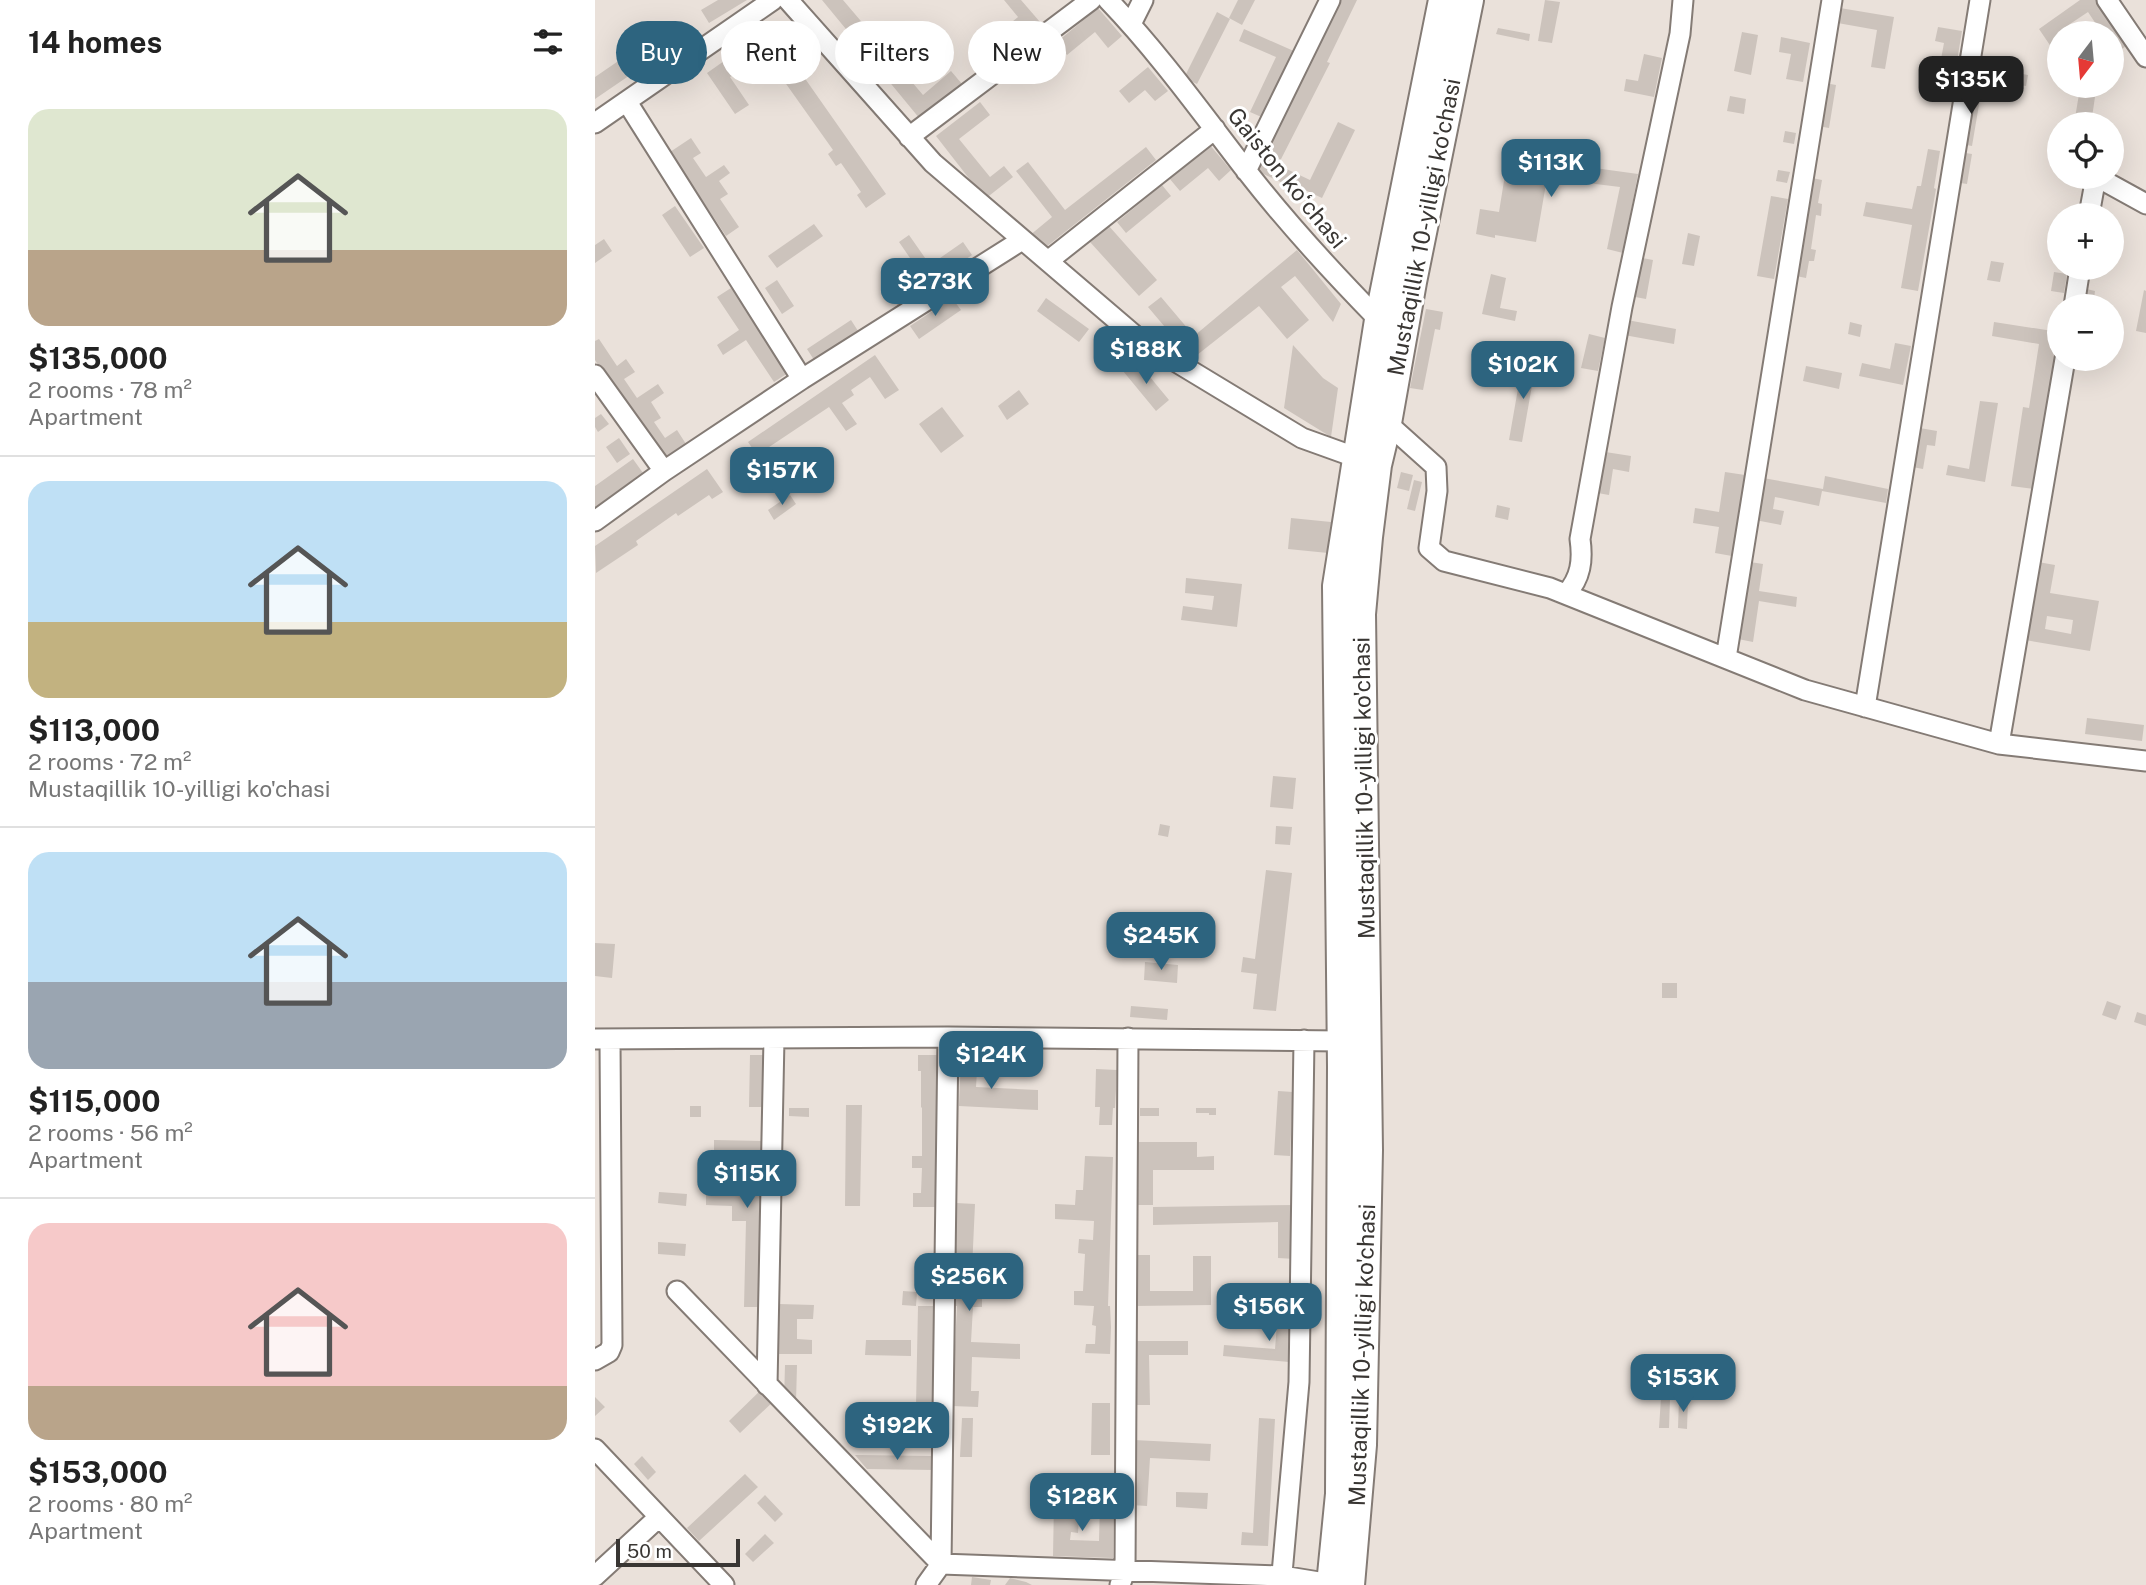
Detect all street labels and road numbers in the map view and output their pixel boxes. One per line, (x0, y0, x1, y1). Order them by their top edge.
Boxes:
street label: Mustaqillik 10-yilligi ko'chasi (1381, 76, 1466, 378)
street label: Gaiston koʻchasi (1222, 102, 1352, 253)
street label: Mustaqillik 10-yilligi ko'chasi (1347, 637, 1380, 939)
street label: Mustaqillik 10-yilligi ko'chasi (1343, 1203, 1380, 1507)

